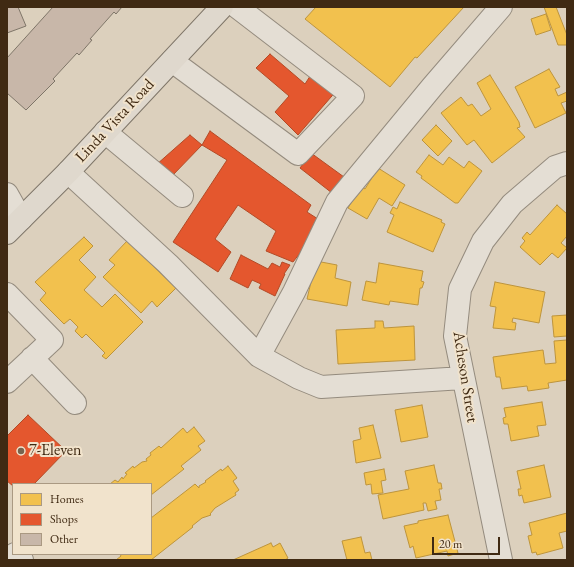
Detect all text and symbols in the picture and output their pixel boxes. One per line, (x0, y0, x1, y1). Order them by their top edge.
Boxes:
street label: Linda Vista Road (71, 75, 159, 167)
street label: Acheson Street (448, 330, 482, 424)
place label: 7-Eleven (29, 441, 81, 461)
marker: 7-Eleven (16, 446, 26, 456)
legend (12, 483, 152, 555)
text: Homes (50, 491, 84, 507)
text: Shops (50, 511, 78, 527)
scale bar (434, 529, 502, 555)
text: Other (50, 531, 78, 547)
text: 20 m (439, 536, 462, 552)

